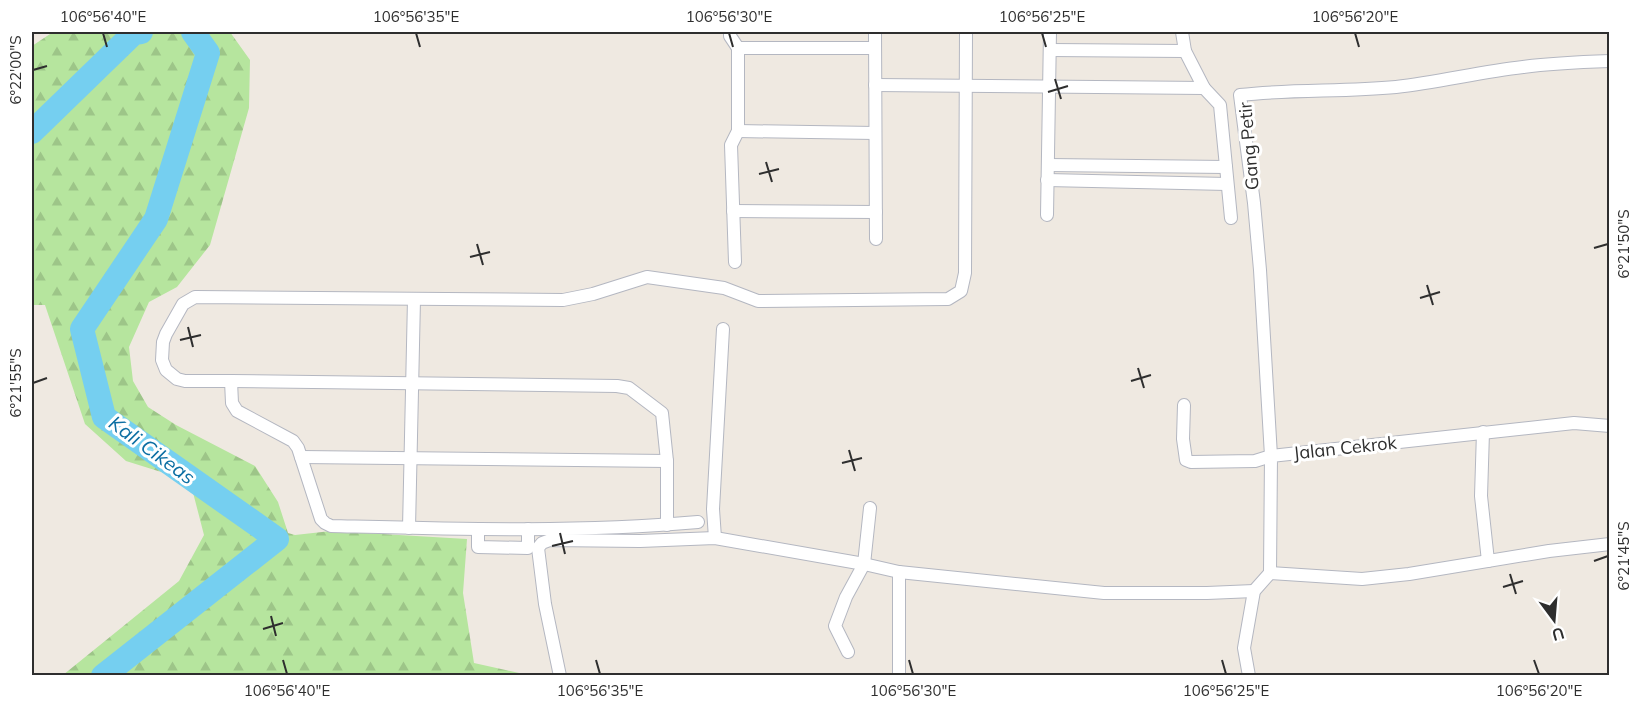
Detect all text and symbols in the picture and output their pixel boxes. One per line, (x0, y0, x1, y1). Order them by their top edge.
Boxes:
text: 106°56'40"E (60, 7, 146, 26)
text: 106°56'35"E (373, 7, 459, 26)
text: 106°56'30"E (686, 7, 772, 26)
text: 106°56'25"E (999, 7, 1085, 26)
text: 106°56'20"E (1312, 7, 1398, 26)
text: 6°22'00"S (6, 35, 25, 105)
street label: Gang Petir (1233, 101, 1264, 191)
text: 6°21'50"S (1614, 209, 1633, 279)
text: 6°21'55"S (6, 348, 25, 418)
water label: Kali Cikeas (104, 410, 200, 489)
street label: Jalan Cekrok (1292, 431, 1398, 464)
text: 6°21'45"S (1614, 521, 1633, 591)
north arrow (1524, 590, 1584, 650)
text: U (1550, 623, 1567, 646)
text: 106°56'40"E (244, 681, 330, 700)
text: 106°56'35"E (557, 681, 643, 700)
text: 106°56'30"E (870, 681, 956, 700)
text: 106°56'25"E (1183, 681, 1269, 700)
text: 106°56'20"E (1496, 681, 1582, 700)

